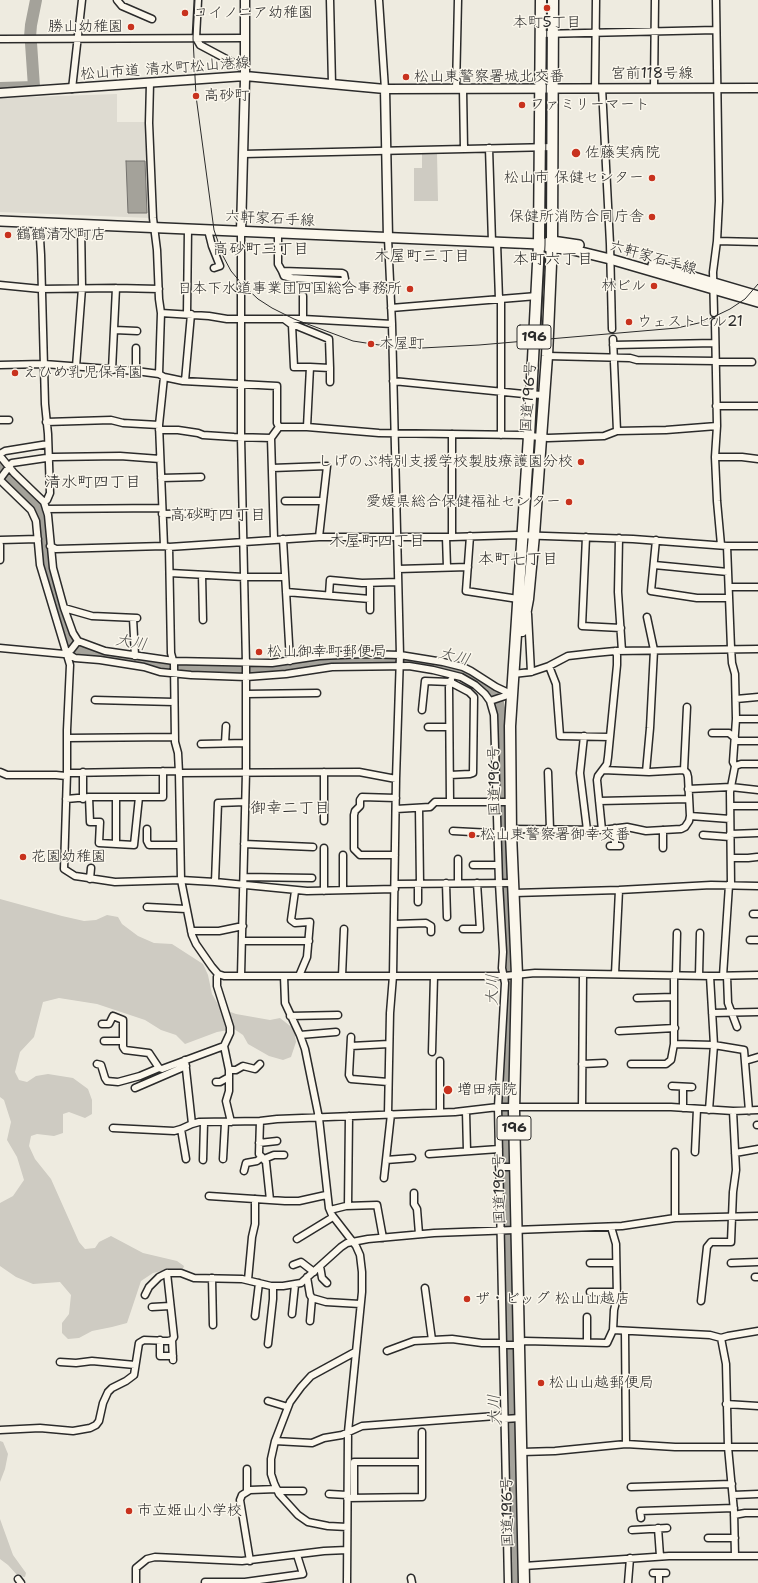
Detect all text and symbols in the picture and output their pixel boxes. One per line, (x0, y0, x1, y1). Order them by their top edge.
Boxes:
marker: 本町5丁目 (542, 3, 552, 13)
place label: コイノニア幼稚園 (193, 4, 313, 22)
marker: コイノニア幼稚園 (180, 8, 190, 18)
place label: 本町5丁目 (512, 14, 582, 32)
place label: 勝山幼稚園 (48, 18, 123, 36)
marker: 勝山幼稚園 (126, 22, 136, 32)
street label: 松山市道 清水町松山港線 (80, 54, 250, 84)
street label: 宮前118号線 (611, 65, 693, 83)
place label: 松山東警察署城北交番 (414, 68, 564, 86)
marker: 松山東警察署城北交番 (401, 72, 411, 82)
place label: 高砂町 (204, 87, 249, 105)
marker: 高砂町 (191, 91, 201, 101)
place label: ファミリーマート (530, 96, 650, 114)
marker: ファミリーマート (517, 100, 527, 110)
place label: 佐藤実病院 (585, 144, 660, 162)
marker: 佐藤実病院 (570, 147, 582, 159)
place label: 松山市 保健センター (504, 169, 644, 187)
marker: 松山市 保健センター (647, 173, 657, 183)
street label: 六軒家石手線 (225, 208, 315, 230)
place label: 保健所消防合同庁舎 (509, 208, 644, 226)
marker: 保健所消防合同庁舎 (647, 212, 657, 222)
place label: 鶴鶴清水町店 (16, 226, 106, 244)
marker: 鶴鶴清水町店 (3, 230, 13, 240)
street label: 六軒家石手線 (607, 237, 699, 279)
district label: 高砂町三丁目 (213, 240, 309, 260)
district label: 木屋町三丁目 (374, 247, 470, 267)
district label: 本町六丁目 (513, 250, 593, 270)
place label: 林ビル (601, 277, 646, 295)
place label: 日本下水道事業団四国総合事務所 (177, 280, 402, 298)
marker: 林ビル (649, 281, 659, 291)
marker: 日本下水道事業団四国総合事務所 (405, 284, 415, 294)
place label: ウェストヒル21 (637, 313, 743, 331)
marker: ウェストヒル21 (624, 317, 634, 327)
road number: 196 (517, 325, 551, 349)
place label: 木屋町 (379, 335, 424, 353)
marker: 木屋町 (366, 339, 376, 349)
street label: 国道196号 (518, 361, 540, 433)
place label: えひめ乳児保育園 (23, 364, 143, 382)
marker: えひめ乳児保育園 (10, 368, 20, 378)
place label: しげのぶ特別支援学校製肢療護園分校 (318, 453, 573, 471)
marker: しげのぶ特別支援学校製肢療護園分校 (576, 457, 586, 467)
district label: 清水町四丁目 (45, 473, 141, 493)
place label: 愛媛県総合保健福祉センター (366, 493, 561, 511)
marker: 愛媛県総合保健福祉センター (564, 497, 574, 507)
district label: 高砂町四丁目 (170, 506, 266, 526)
district label: 木屋町四丁目 (329, 532, 425, 552)
district label: 本町七丁目 (478, 550, 558, 570)
water label: 大川 (114, 631, 148, 655)
place label: 松山御幸町郵便局 (267, 643, 387, 661)
water label: 大川 (436, 644, 472, 670)
marker: 松山御幸町郵便局 (254, 647, 264, 657)
street label: 国道196号 (485, 745, 505, 817)
district label: 御幸二丁目 (250, 799, 330, 819)
place label: 松山東警察署御幸交番 (480, 826, 630, 844)
marker: 松山東警察署御幸交番 (467, 830, 477, 840)
place label: 花園幼稚園 (31, 848, 106, 866)
marker: 花園幼稚園 (18, 852, 28, 862)
water label: 大川 (483, 974, 503, 1006)
place label: 増田病院 (457, 1081, 517, 1099)
marker: 増田病院 (442, 1084, 454, 1096)
road number: 196 (497, 1116, 531, 1140)
street label: 国道196号 (490, 1153, 510, 1225)
place label: ザ・ビッグ 松山山越店 (475, 1290, 630, 1308)
marker: ザ・ビッグ 松山山越店 (462, 1294, 472, 1304)
place label: 松山山越郵便局 (549, 1374, 654, 1392)
marker: 松山山越郵便局 (536, 1378, 546, 1388)
water label: 大川 (485, 1394, 505, 1426)
street label: 国道196号 (498, 1476, 518, 1548)
place label: 市立姫山小学校 (137, 1502, 242, 1520)
marker: 市立姫山小学校 (124, 1506, 134, 1516)

